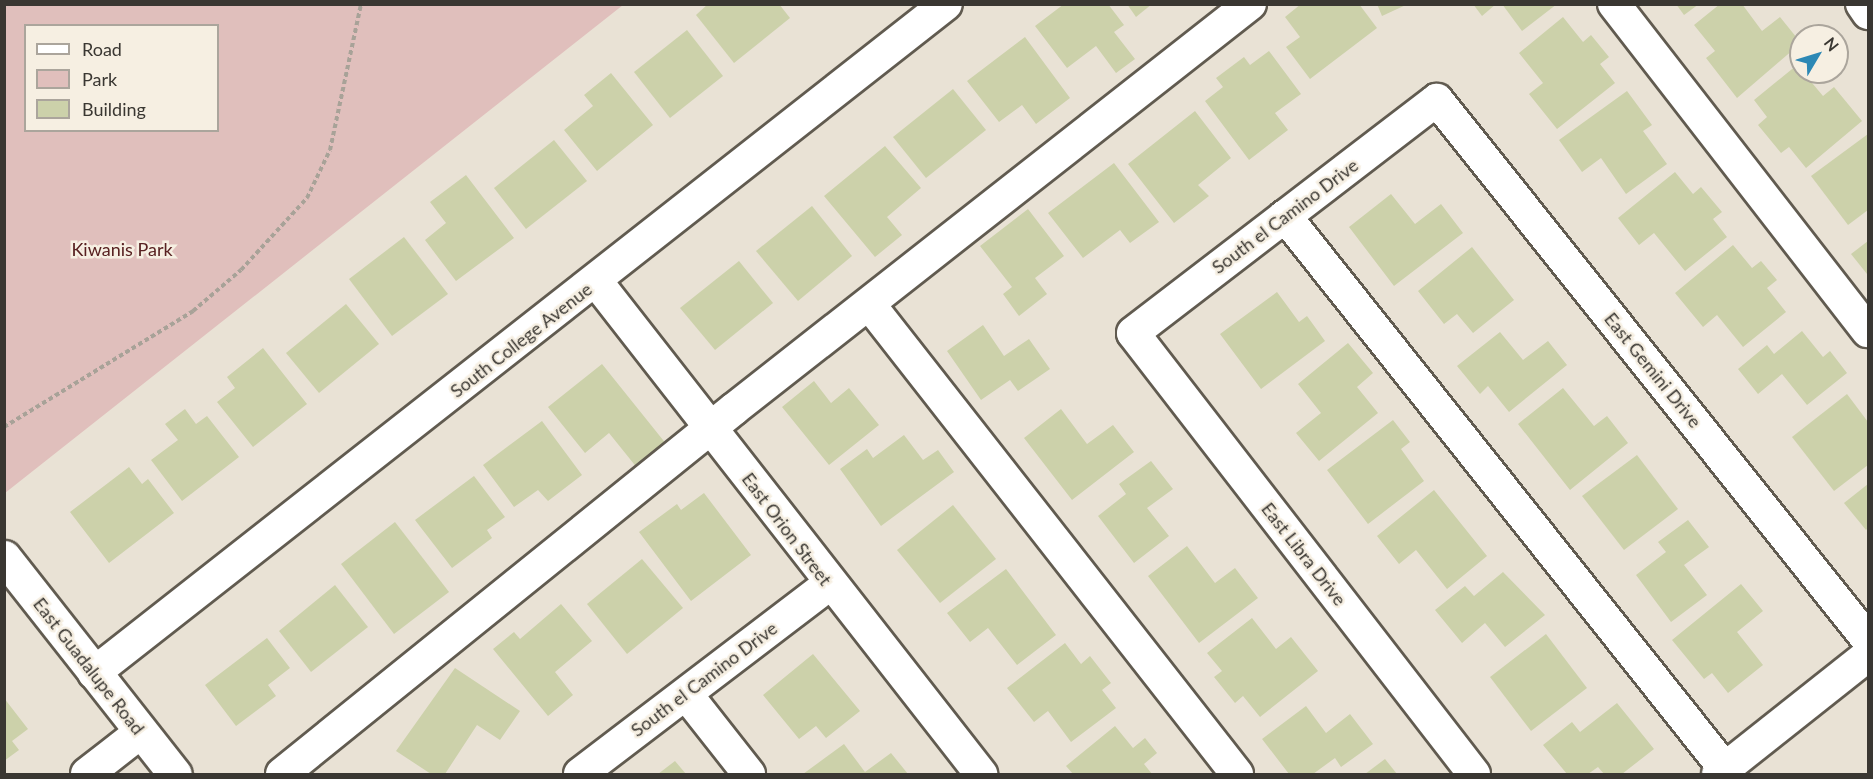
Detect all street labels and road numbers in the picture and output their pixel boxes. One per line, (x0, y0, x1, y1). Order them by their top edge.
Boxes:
street label: South el Camino Drive (1208, 154, 1362, 278)
street label: South College Avenue (446, 278, 596, 402)
street label: East Gemini Drive (1600, 308, 1706, 432)
street label: East Orion Street (738, 468, 836, 590)
street label: East Libra Drive (1257, 498, 1351, 610)
street label: East Guadalupe Road (29, 593, 149, 739)
street label: South el Camino Drive (627, 617, 781, 741)

